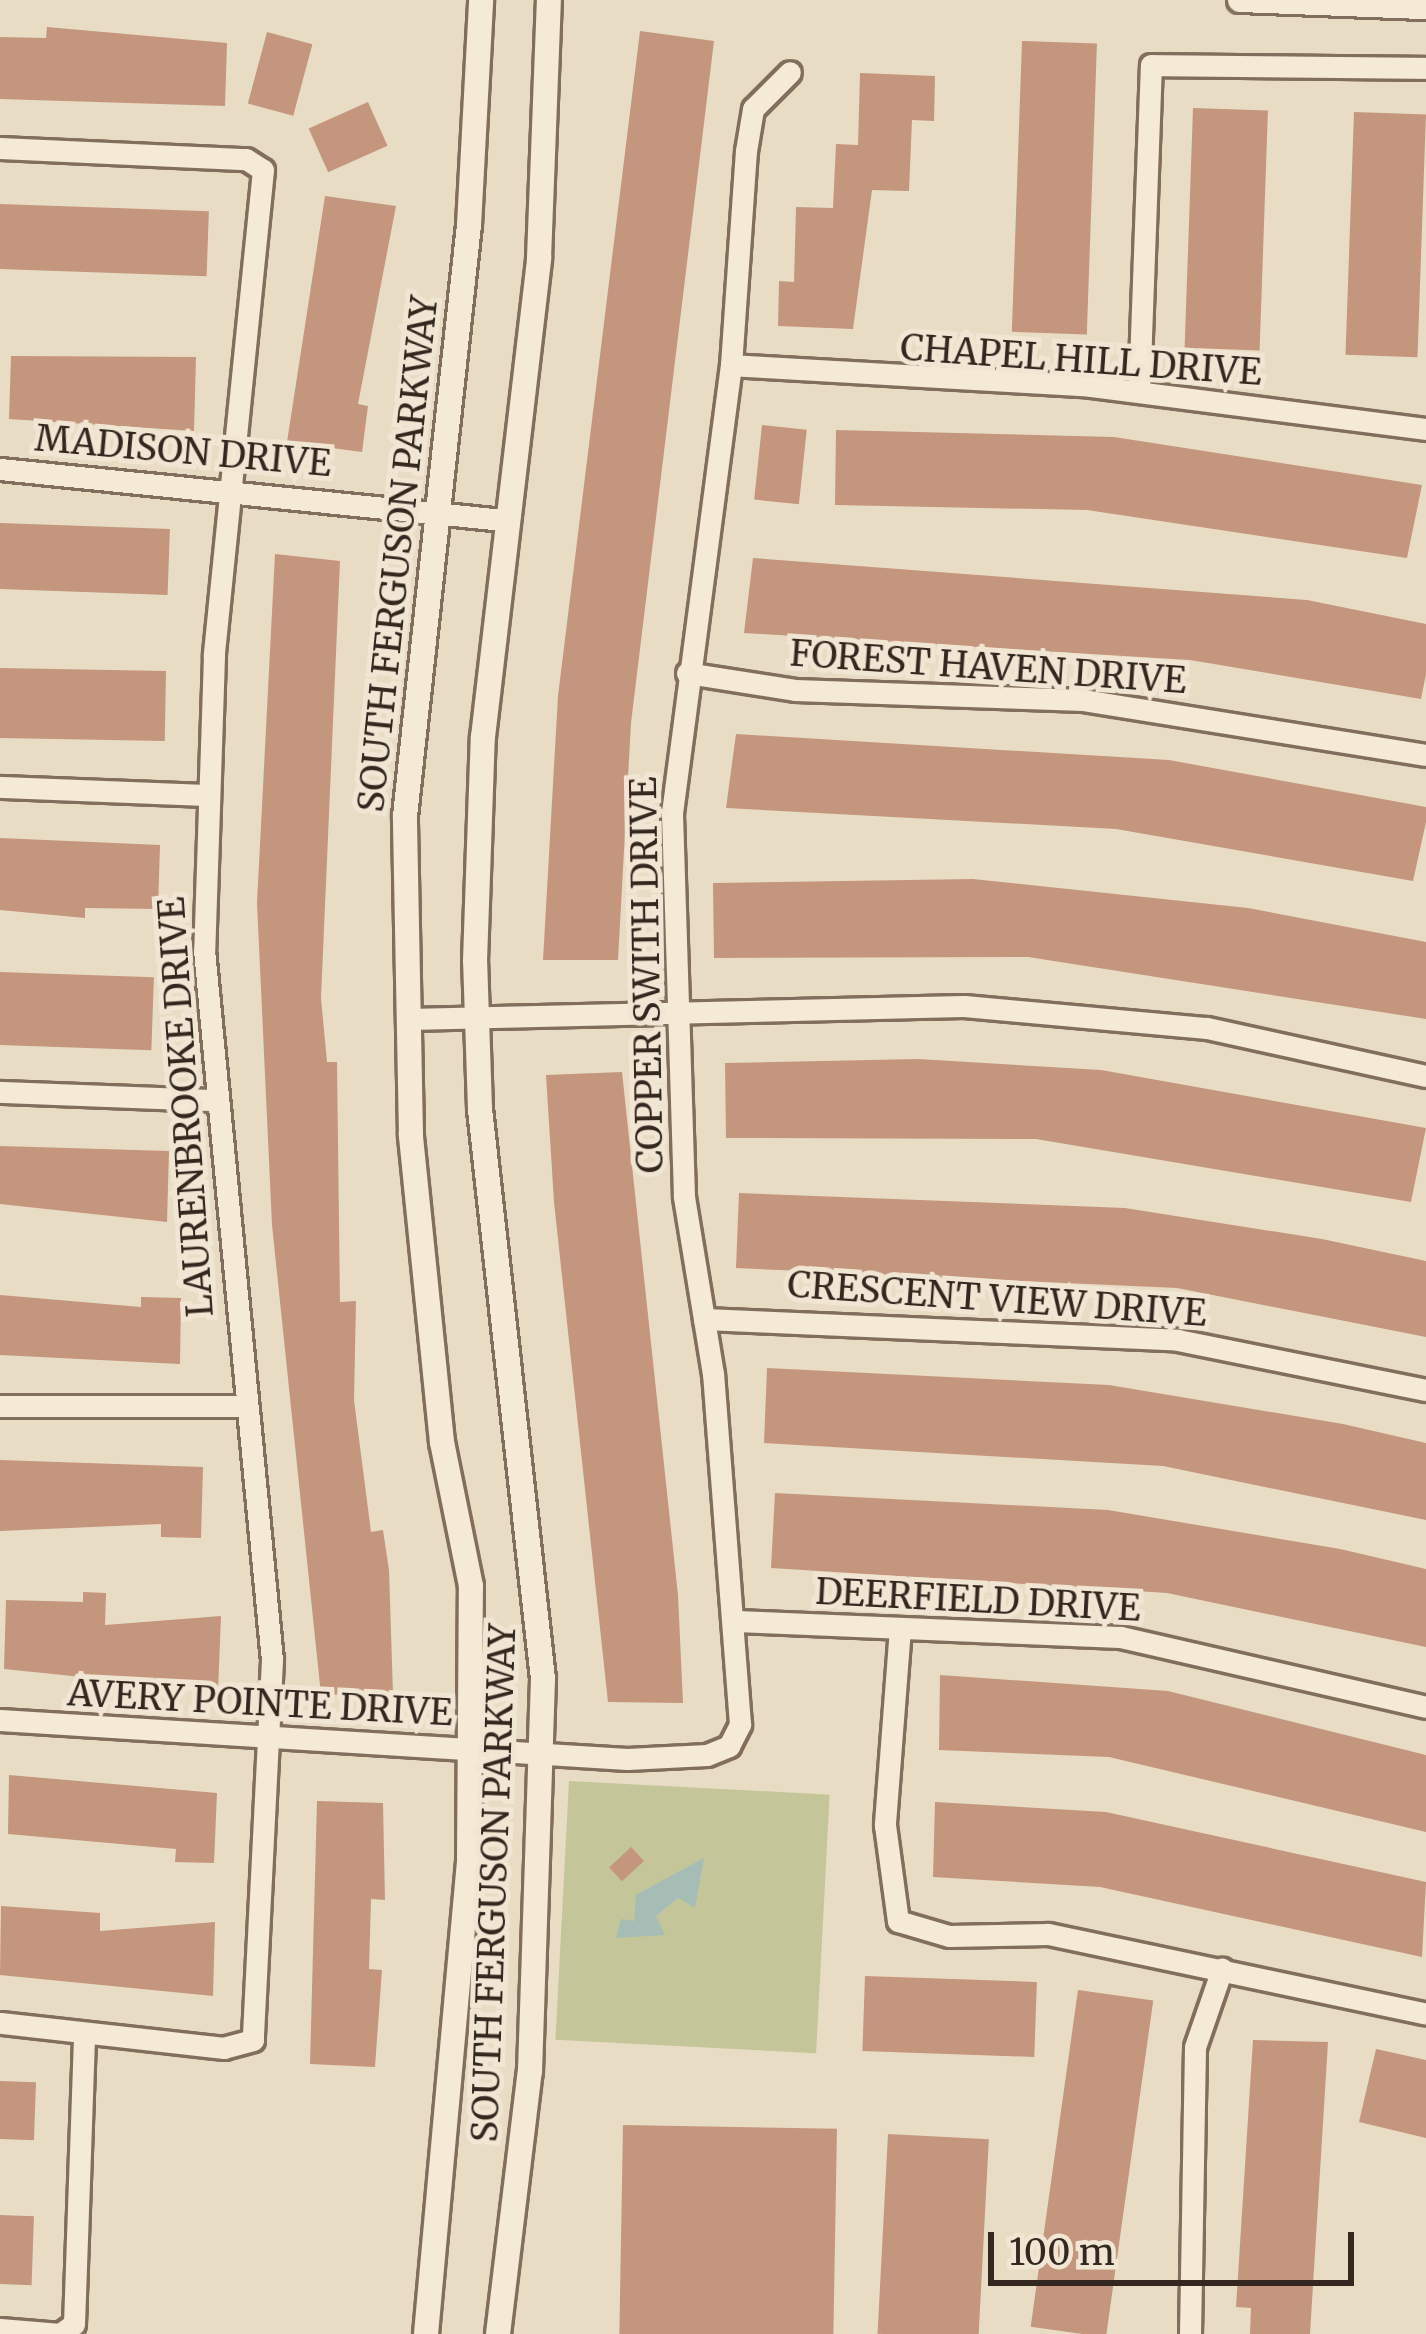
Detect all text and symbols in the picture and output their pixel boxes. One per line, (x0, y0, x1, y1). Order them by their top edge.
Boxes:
street label: SOUTH FERGUSON PARKWAY (349, 294, 447, 814)
street label: CHAPEL HILL DRIVE (899, 326, 1263, 394)
street label: MADISON DRIVE (33, 417, 333, 485)
street label: FOREST HAVEN DRIVE (788, 632, 1188, 702)
street label: COPPER SWITH DRIVE (622, 776, 672, 1174)
street label: LAURENBROOKE DRIVE (150, 896, 222, 1318)
street label: CRESCENT VIEW DRIVE (786, 1263, 1208, 1335)
street label: DEERFIELD DRIVE (814, 1570, 1142, 1630)
street label: SOUTH FERGUSON PARKWAY (463, 1623, 525, 2143)
street label: AVERY POINTE DRIVE (66, 1671, 454, 1735)
scale bar (994, 2208, 1360, 2282)
text: 100 m (1009, 2230, 1115, 2275)

